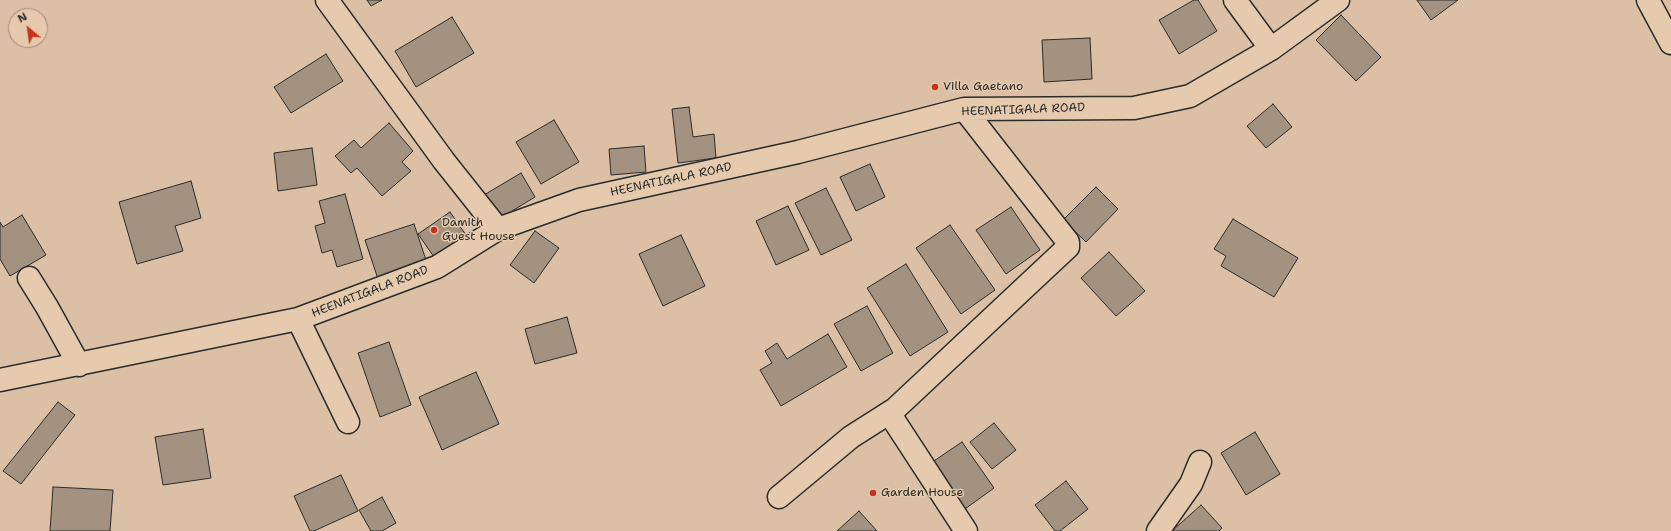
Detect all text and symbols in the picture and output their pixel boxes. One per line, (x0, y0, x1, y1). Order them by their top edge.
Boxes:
north arrow (8, 8, 48, 48)
text: N (15, 9, 30, 27)
place label: Villa Gaetano (943, 80, 1023, 94)
marker: Villa Gaetano (930, 82, 940, 92)
street label: HEENATIGALA ROAD (961, 101, 1085, 119)
street label: HEENATIGALA ROAD (609, 160, 733, 200)
place label: Damith Guest House (442, 216, 515, 244)
marker: Damith Guest House (429, 225, 439, 235)
street label: HEENATIGALA ROAD (310, 263, 430, 321)
place label: Garden House (881, 486, 963, 500)
marker: Garden House (868, 488, 878, 498)

